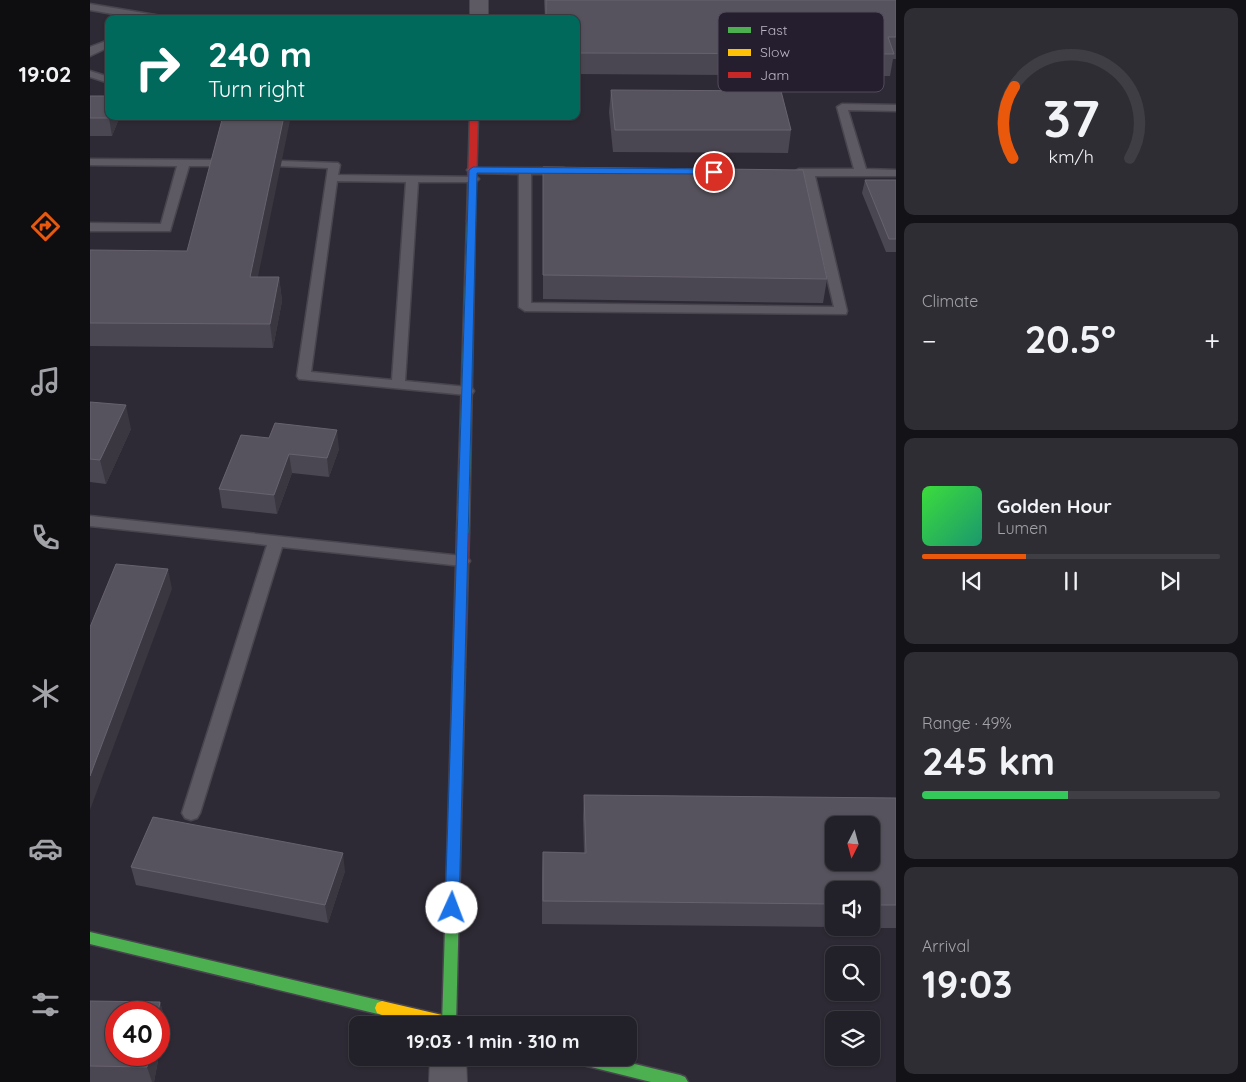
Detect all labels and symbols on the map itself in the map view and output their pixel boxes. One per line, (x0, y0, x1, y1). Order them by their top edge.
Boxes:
legend (718, 12, 884, 92)
text: Fast (760, 21, 788, 39)
text: Slow (760, 43, 790, 61)
text: Jam (760, 66, 789, 84)
pin (693, 151, 735, 193)
north arrow (825, 816, 880, 871)
position arrow (425, 881, 477, 933)
speed limit sign: 40 (105, 1001, 170, 1066)

